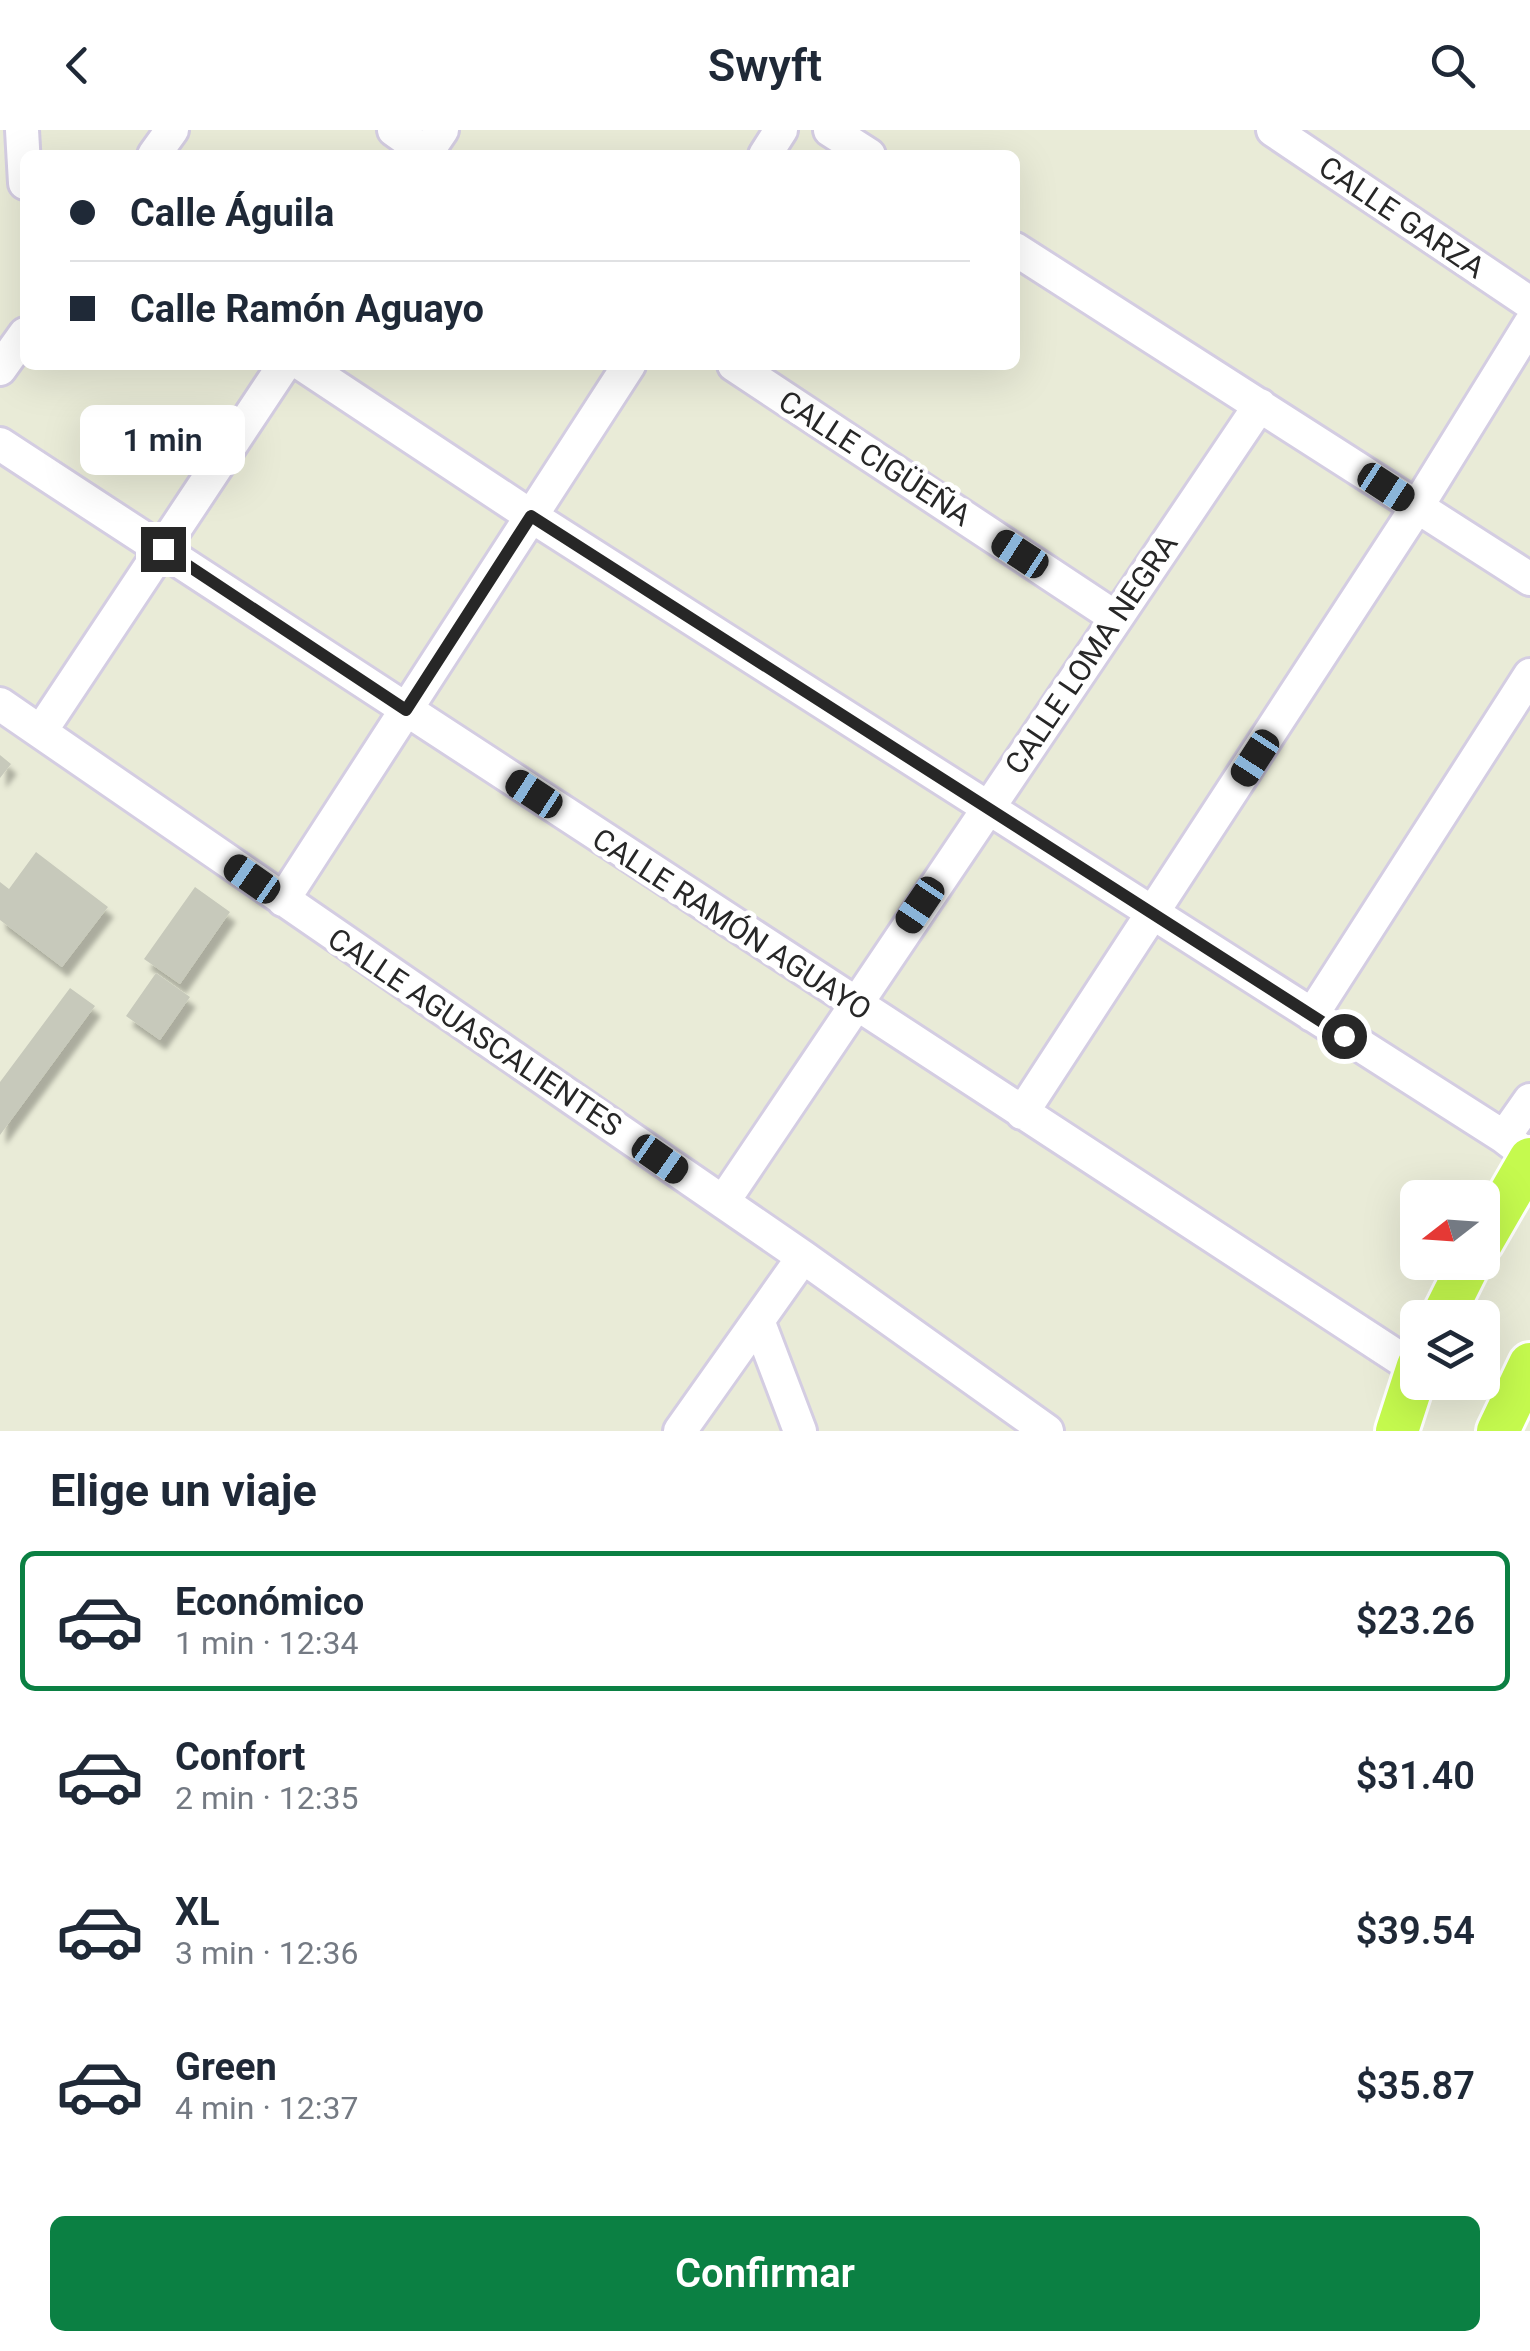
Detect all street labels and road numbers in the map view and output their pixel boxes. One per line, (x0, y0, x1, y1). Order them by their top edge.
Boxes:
street label: CALLE GARZA (1313, 149, 1492, 285)
street label: CALLE CIGÜEÑA (772, 383, 978, 533)
street label: CALLE LOMA NEGRA (998, 527, 1185, 781)
street label: CALLE RAMÓN AGUAYO (586, 821, 878, 1027)
street label: CALLE AGUASCALIENTES (322, 921, 628, 1143)

